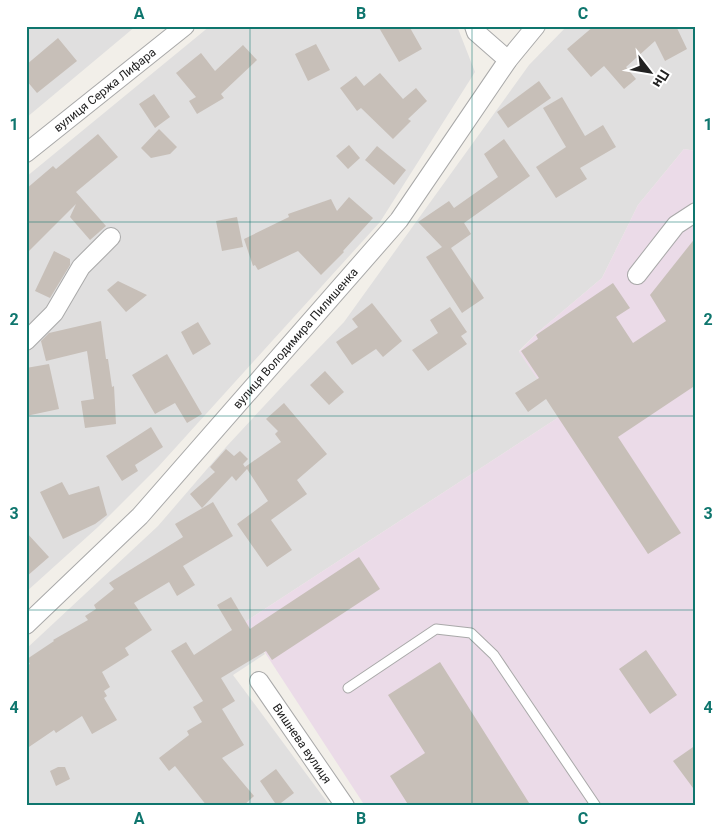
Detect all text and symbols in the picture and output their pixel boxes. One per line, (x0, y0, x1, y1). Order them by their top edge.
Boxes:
text: A (134, 4, 145, 23)
text: B (356, 4, 366, 23)
text: C (578, 4, 588, 23)
street label: вулиця Сержа Лифара (51, 45, 159, 135)
north arrow (624, 48, 674, 98)
text: Пн (650, 67, 673, 91)
text: 1 (9, 115, 19, 134)
text: 1 (703, 115, 713, 134)
street label: вулиця Володимира Пилишенка (230, 265, 361, 411)
text: 2 (9, 310, 19, 329)
text: 2 (703, 310, 713, 329)
text: 3 (9, 504, 19, 523)
text: 3 (703, 504, 713, 523)
text: 4 (9, 698, 19, 717)
text: 4 (703, 698, 713, 717)
street label: Вишнева вулиця (270, 701, 334, 786)
text: A (134, 809, 145, 828)
text: B (356, 809, 366, 828)
text: C (578, 809, 588, 828)

